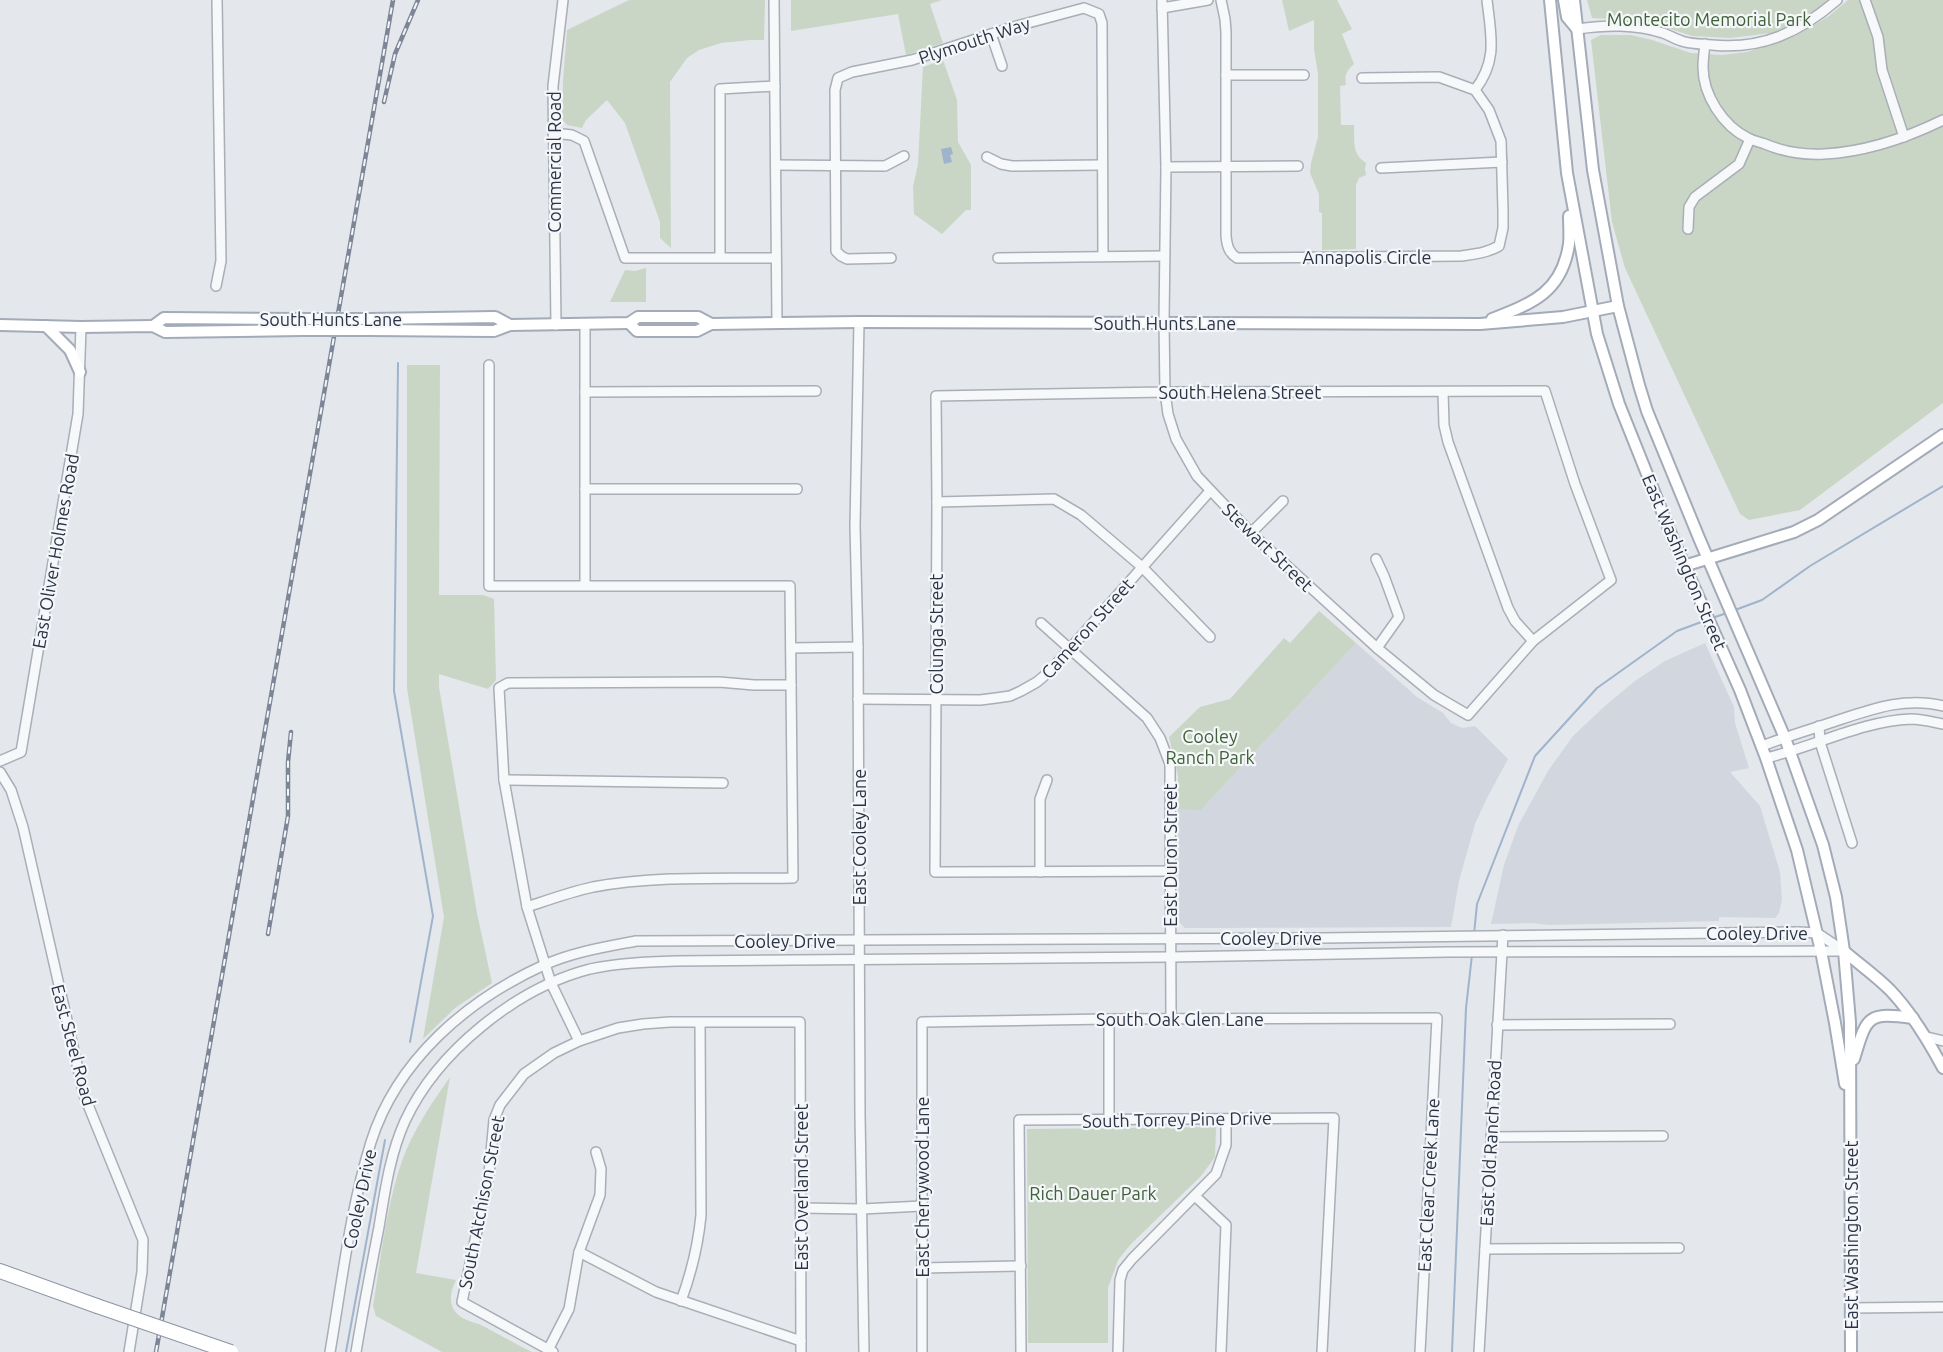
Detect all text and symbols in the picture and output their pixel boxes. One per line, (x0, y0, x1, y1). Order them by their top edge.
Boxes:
park label: Montecito Memorial Park (1607, 9, 1811, 29)
street label: Plymouth Way (916, 12, 1033, 67)
street label: Commercial Road (544, 91, 564, 233)
street label: Annapolis Circle (1303, 247, 1431, 267)
street label: South Hunts Lane (260, 309, 402, 329)
street label: South Hunts Lane (1094, 313, 1236, 333)
street label: South Helena Street (1159, 382, 1321, 402)
street label: East Oliver Holmes Road (28, 452, 82, 650)
street label: East Washington Street (1639, 471, 1731, 653)
street label: Stewart Street (1219, 499, 1317, 595)
street label: Colunga Street (926, 574, 946, 694)
street label: Cameron Street (1037, 574, 1137, 682)
park label: Cooley Ranch Park (1165, 726, 1255, 767)
street label: East Cooley Lane (849, 769, 869, 905)
street label: East Duron Street (1160, 783, 1180, 927)
street label: Cooley Drive (1706, 923, 1808, 943)
street label: Cooley Drive (1220, 928, 1322, 948)
street label: Cooley Drive (734, 931, 836, 951)
street label: East Steel Road (48, 982, 100, 1108)
street label: South Oak Glen Lane (1096, 1009, 1264, 1029)
street label: East Old Ranch Road (1476, 1059, 1504, 1227)
street label: East Cherrywood Lane (912, 1097, 932, 1277)
street label: East Clear Creek Lane (1413, 1098, 1443, 1272)
street label: East Overland Street (791, 1103, 811, 1271)
street label: South Torrey Pine Drive (1082, 1107, 1272, 1131)
street label: South Atchison Street (454, 1113, 508, 1291)
street label: East Washington Street (1841, 1140, 1861, 1330)
street label: Cooley Drive (339, 1147, 379, 1251)
park label: Rich Dauer Park (1029, 1183, 1157, 1203)

